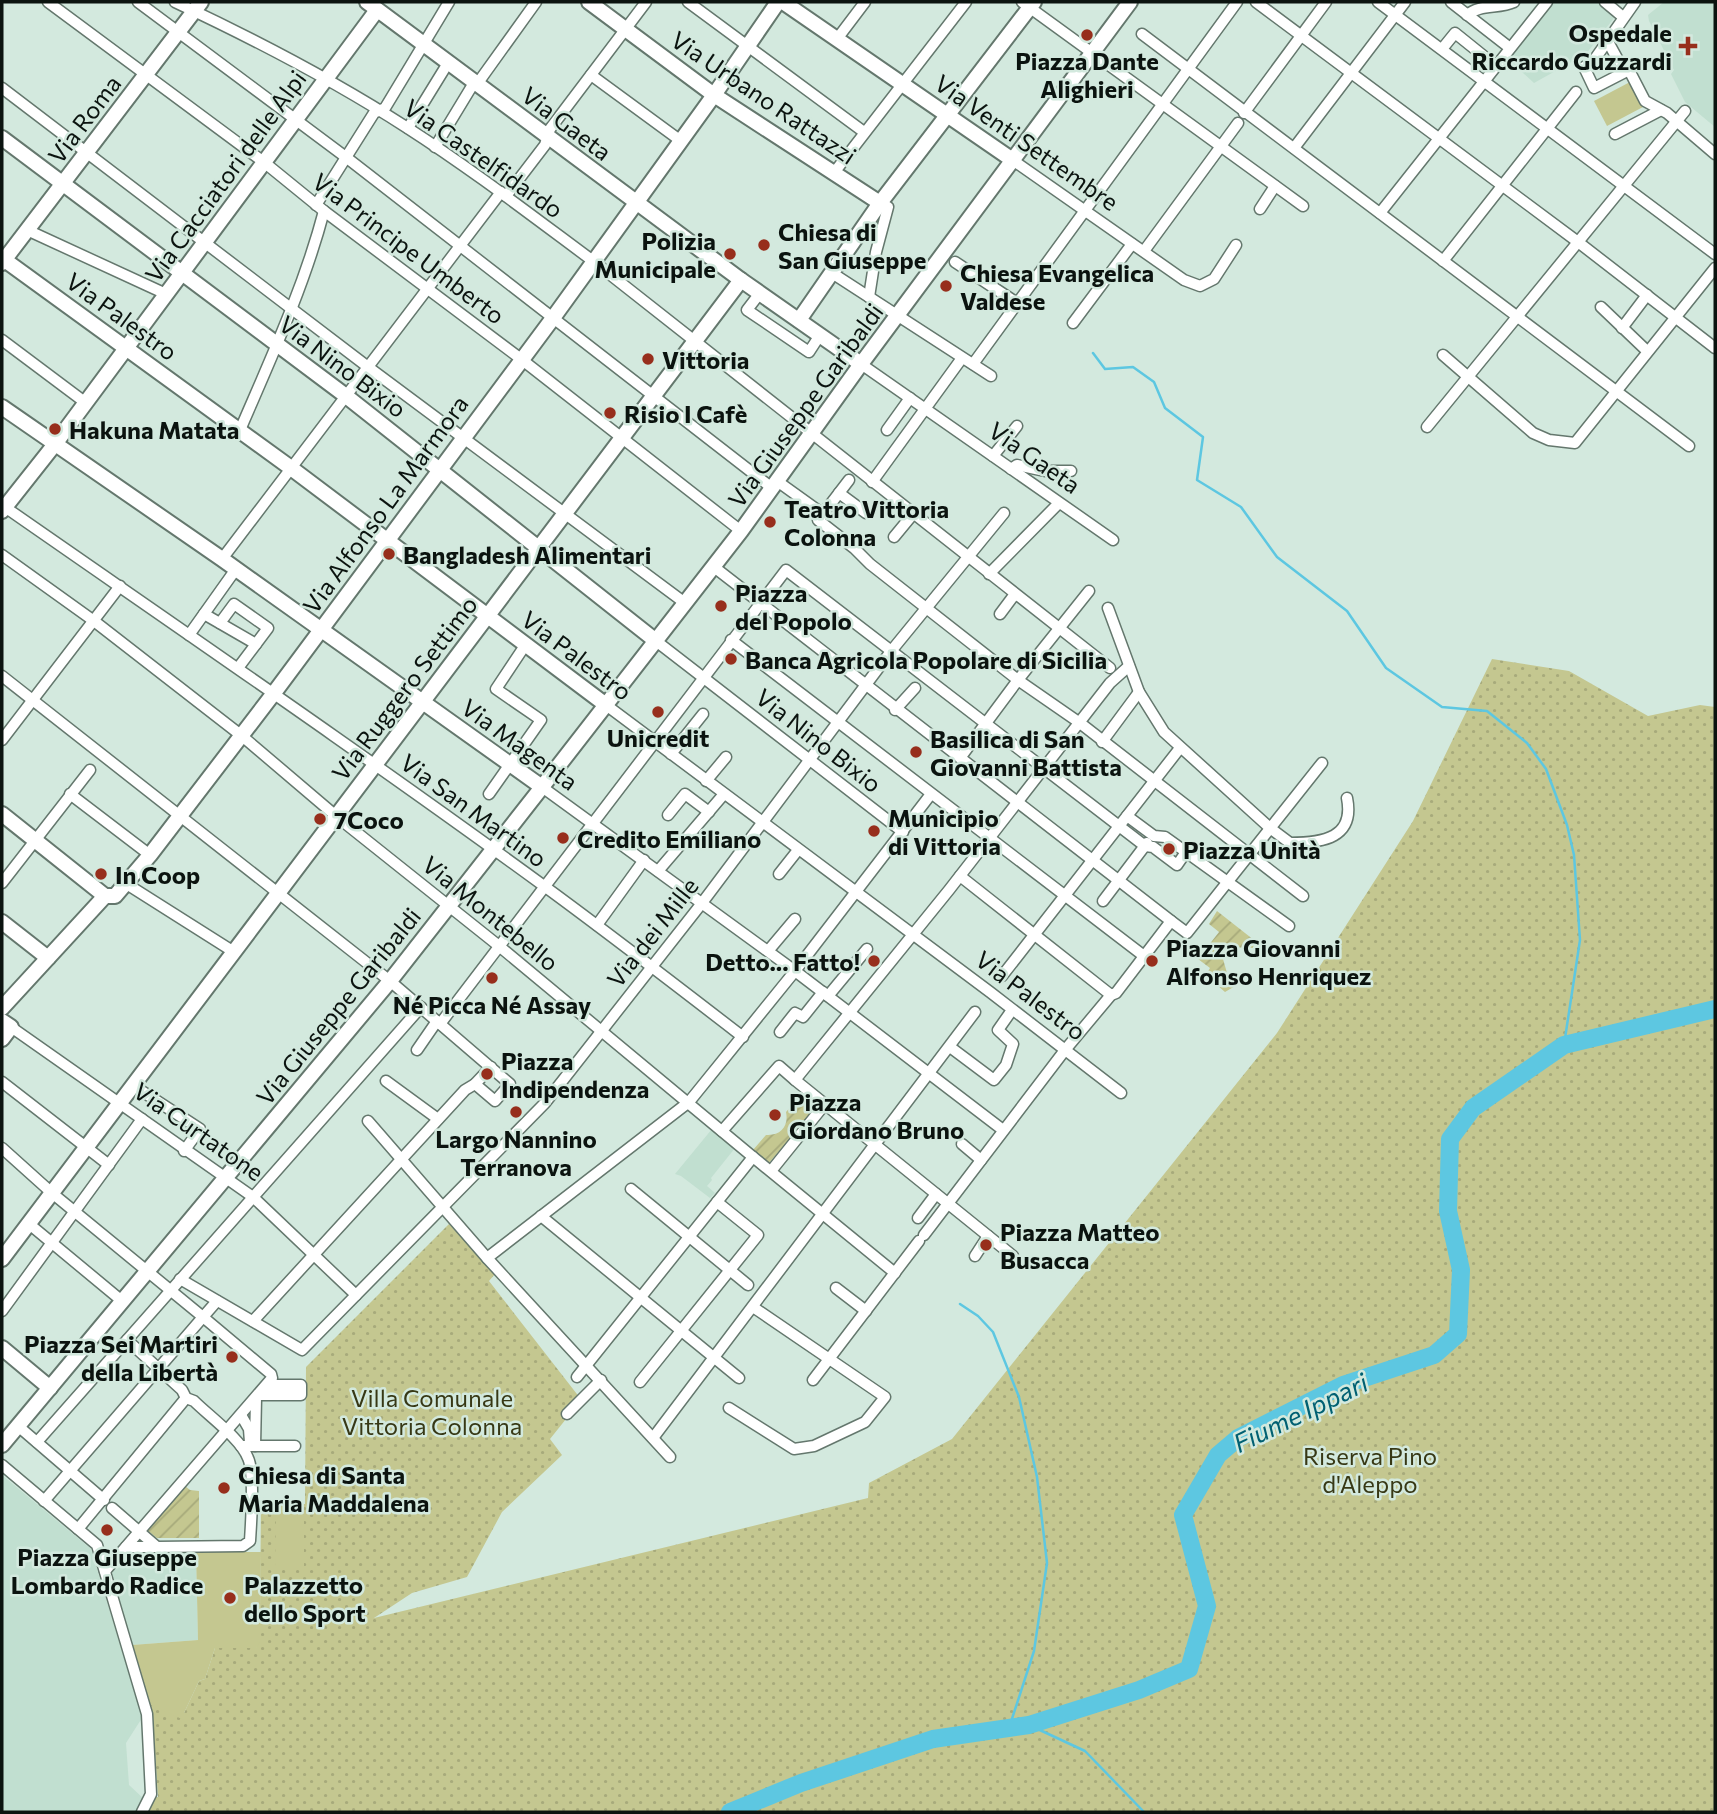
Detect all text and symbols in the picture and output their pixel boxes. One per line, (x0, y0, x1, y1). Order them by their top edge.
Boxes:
place label: Ospedale Riccardo Guzzardi (1471, 18, 1672, 75)
street label: Via Urbano Rattazzi (666, 24, 862, 170)
marker: Piazza Dante Alighieri (1079, 27, 1095, 43)
marker: Ospedale Riccardo Guzzardi (1678, 36, 1698, 56)
place label: Piazza Dante Alighieri (1015, 46, 1159, 103)
street label: Via Cacciatori delle Alpi (138, 64, 312, 288)
street label: Via Venti Settembre (930, 68, 1124, 216)
street label: Via Roma (41, 69, 127, 169)
street label: Via Gaeta (516, 80, 618, 166)
street label: Via Castelfidardo (399, 92, 569, 224)
street label: Via Principe Umberto (307, 166, 511, 330)
place label: Chiesa di San Giuseppe (778, 217, 926, 274)
place label: Polizia Municipale (594, 226, 716, 283)
marker: Chiesa di San Giuseppe (756, 237, 772, 253)
marker: Polizia Municipale (722, 246, 738, 262)
place label: Chiesa Evangelica Valdese (960, 258, 1154, 315)
street label: Via Palestro (61, 266, 183, 366)
marker: Chiesa Evangelica Valdese (938, 278, 954, 294)
street label: Via Giuseppe Garibaldi (721, 297, 889, 513)
street label: Via Nino Bixio (274, 309, 412, 423)
place label: Vittoria (662, 345, 750, 374)
marker: Vittoria (640, 351, 656, 367)
street label: Via Alfonso La Marmora (296, 389, 474, 619)
place label: Risio I Cafè (624, 399, 747, 428)
marker: Risio I Cafè (602, 405, 618, 421)
place label: Hakuna Matata (69, 415, 239, 444)
street label: Via Gaeta (984, 415, 1086, 499)
marker: Hakuna Matata (47, 421, 63, 437)
place label: Teatro Vittoria Colonna (784, 494, 949, 551)
marker: Teatro Vittoria Colonna (762, 514, 778, 530)
place label: Bangladesh Alimentari (403, 540, 651, 569)
marker: Bangladesh Alimentari (381, 546, 397, 562)
place label: Piazza del Popolo (735, 578, 852, 635)
street label: Via Ruggero Settimo (325, 590, 483, 786)
marker: Piazza del Popolo (713, 598, 729, 614)
street label: Via Palestro (516, 604, 638, 706)
place label: Banca Agricola Popolare di Sicilia (745, 645, 1107, 674)
marker: Banca Agricola Popolare di Sicilia (723, 651, 739, 667)
street label: Via Nino Bixio (750, 682, 888, 798)
street label: Via Magenta (456, 692, 584, 796)
marker: Unicredit (650, 704, 666, 720)
place label: Unicredit (607, 723, 709, 752)
place label: Basilica di San Giovanni Battista (930, 724, 1122, 781)
marker: Basilica di San Giovanni Battista (908, 744, 924, 760)
street label: Via San Martino (395, 747, 553, 873)
place label: Municipio di Vittoria (888, 803, 1001, 860)
place label: 7Coco (334, 805, 404, 834)
marker: 7Coco (312, 811, 328, 827)
marker: Municipio di Vittoria (866, 823, 882, 839)
place label: Credito Emiliano (577, 824, 761, 853)
marker: Credito Emiliano (555, 830, 571, 846)
place label: Piazza Unità (1183, 835, 1321, 864)
marker: Piazza Unità (1161, 841, 1177, 857)
street label: Via Montebello (417, 849, 565, 977)
place label: In Coop (115, 860, 200, 889)
marker: In Coop (93, 866, 109, 882)
street label: Via dei Mille (600, 871, 704, 993)
street label: Via Giuseppe Garibaldi (250, 902, 426, 1110)
place label: Piazza Giovanni Alfonso Henriquez (1166, 933, 1371, 990)
street label: Via Palestro (970, 944, 1092, 1046)
place label: Detto... Fatto! (705, 947, 860, 976)
marker: Detto... Fatto! (866, 953, 882, 969)
marker: Piazza Giovanni Alfonso Henriquez (1144, 953, 1160, 969)
marker: Né Picca Né Assay (484, 970, 500, 986)
place label: Né Picca Né Assay (393, 990, 591, 1019)
place label: Piazza Indipendenza (501, 1046, 649, 1103)
marker: Piazza Indipendenza (479, 1066, 495, 1082)
street label: Via Curtatone (128, 1076, 270, 1186)
place label: Piazza Giordano Bruno (789, 1087, 964, 1144)
marker: Largo Nannino Terranova (508, 1104, 524, 1120)
marker: Piazza Giordano Bruno (767, 1107, 783, 1123)
place label: Largo Nannino Terranova (435, 1124, 597, 1181)
place label: Piazza Matteo Busacca (1000, 1217, 1160, 1274)
marker: Piazza Matteo Busacca (978, 1237, 994, 1253)
place label: Piazza Sei Martiri della Libertà (24, 1329, 218, 1386)
marker: Piazza Sei Martiri della Libertà (224, 1349, 240, 1365)
water label: Fiume Ippari (1227, 1365, 1374, 1458)
park label: Villa Comunale Vittoria Colonna (342, 1383, 522, 1440)
park label: Riserva Pino d'Aleppo (1303, 1441, 1437, 1498)
place label: Chiesa di Santa Maria Maddalena (238, 1460, 429, 1517)
marker: Chiesa di Santa Maria Maddalena (216, 1480, 232, 1496)
marker: Piazza Giuseppe Lombardo Radice (99, 1522, 115, 1538)
place label: Piazza Giuseppe Lombardo Radice (11, 1542, 203, 1599)
place label: Palazzetto dello Sport (244, 1570, 366, 1627)
marker: Palazzetto dello Sport (222, 1590, 238, 1606)

